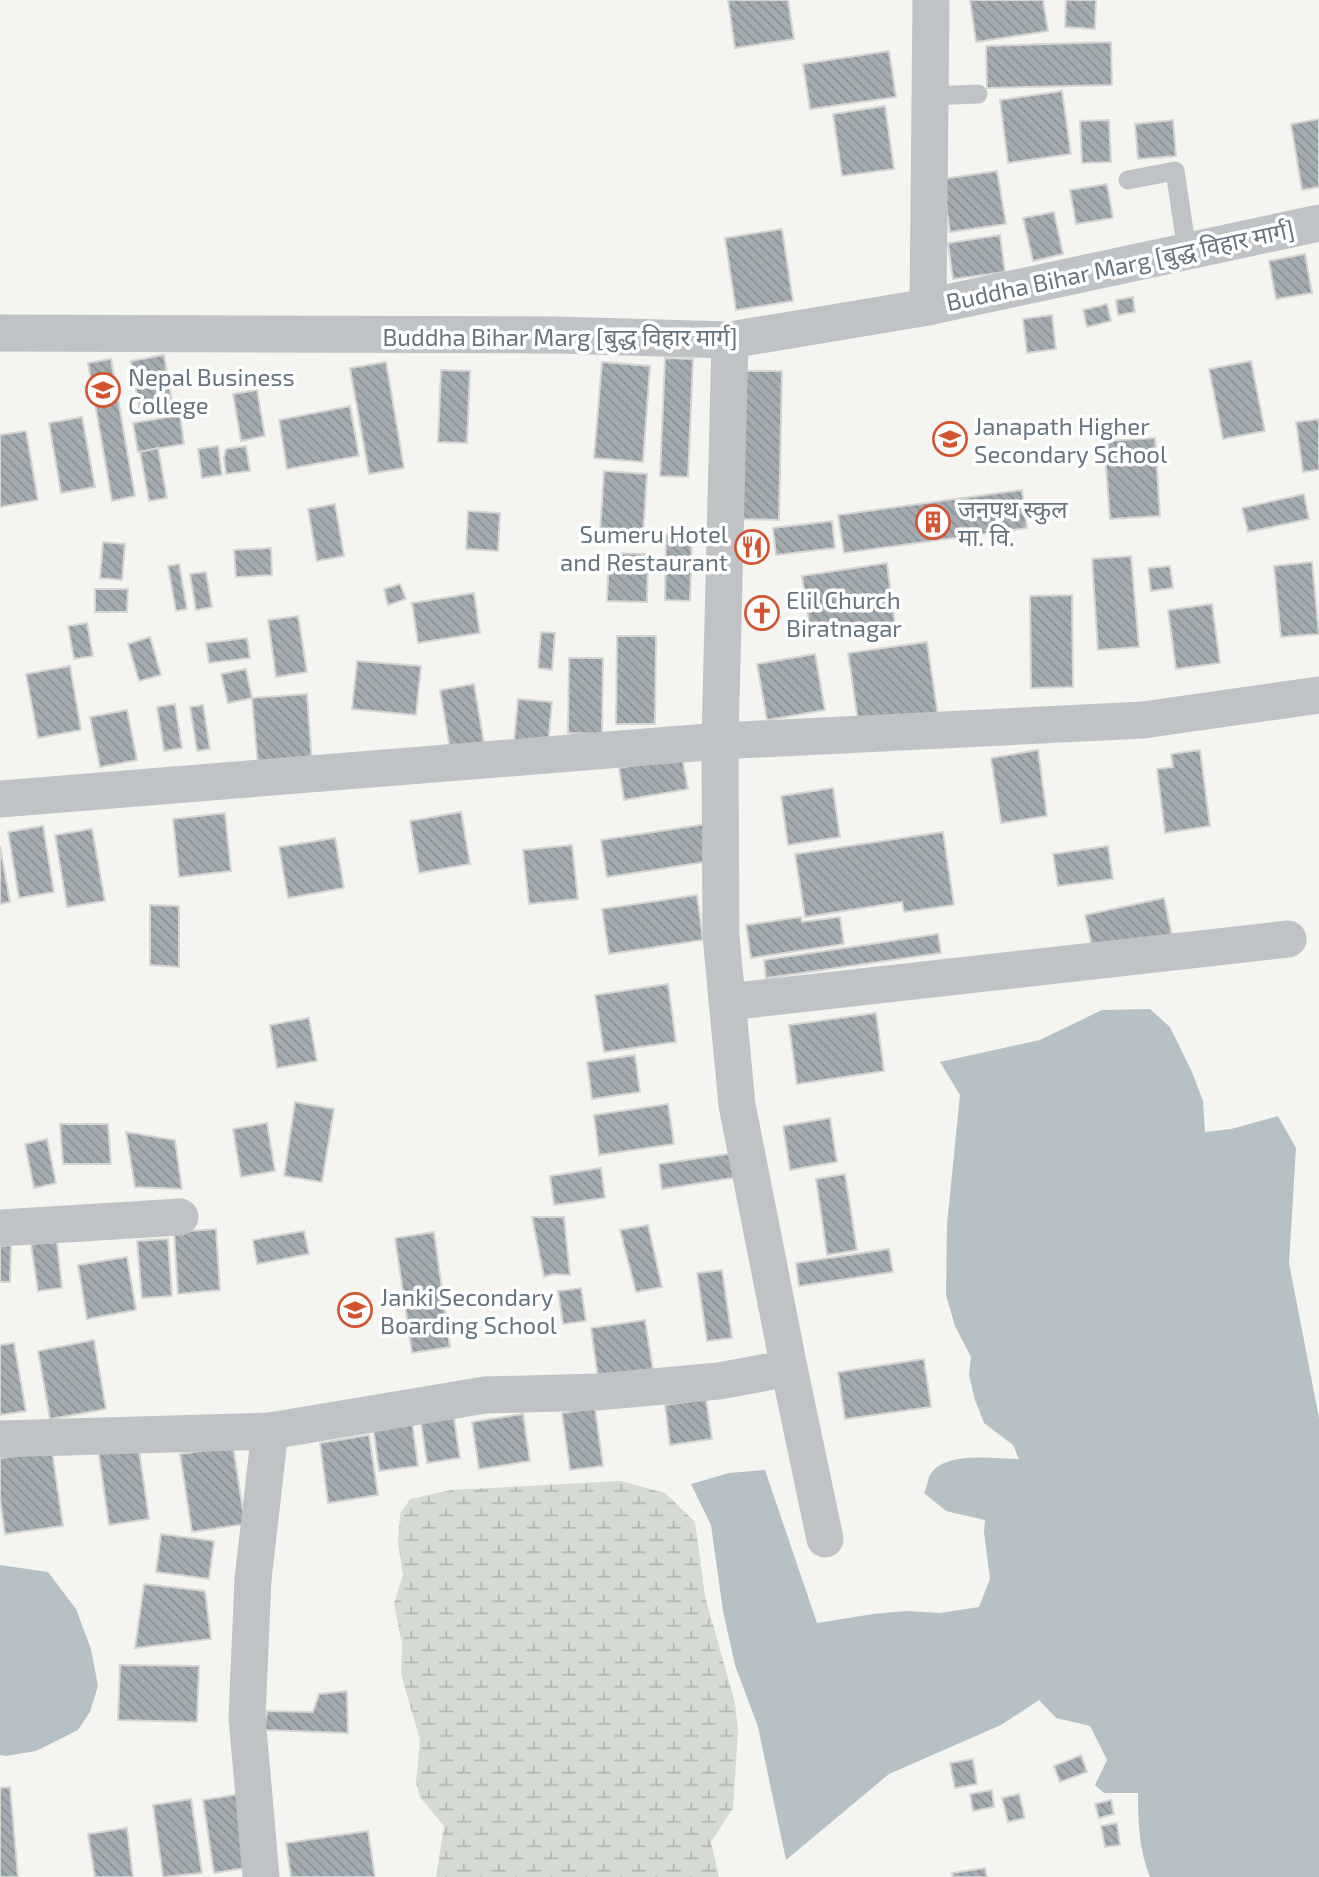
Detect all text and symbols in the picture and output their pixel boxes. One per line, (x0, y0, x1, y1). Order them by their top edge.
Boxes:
street label: Buddha Bihar Marg [बुद्ध विहार मार्ग] (943, 214, 1297, 318)
street label: Buddha Bihar Marg [बुद्ध विहार मार्ग] (382, 322, 738, 353)
place label: Nepal Business College (128, 362, 295, 419)
school or university icon: Nepal Business College (84, 371, 122, 409)
place label: Janapath Higher Secondary School (974, 411, 1167, 468)
school or university icon: Janapath Higher Secondary School (931, 420, 969, 458)
place label: जनपथ स्कुल मा. वि. (958, 494, 1068, 551)
building icon: जनपथ स्कुल मा. वि. (914, 503, 952, 541)
place label: Sumeru Hotel and Restaurant (560, 519, 728, 576)
restaurant icon: Sumeru Hotel and Restaurant (733, 528, 771, 566)
place label: Elil Church Biratnagar (786, 585, 902, 642)
church icon: Elil Church Biratnagar (743, 594, 781, 632)
place label: Janki Secondary Boarding School (380, 1282, 557, 1339)
school or university icon: Janki Secondary Boarding School (336, 1291, 374, 1329)

